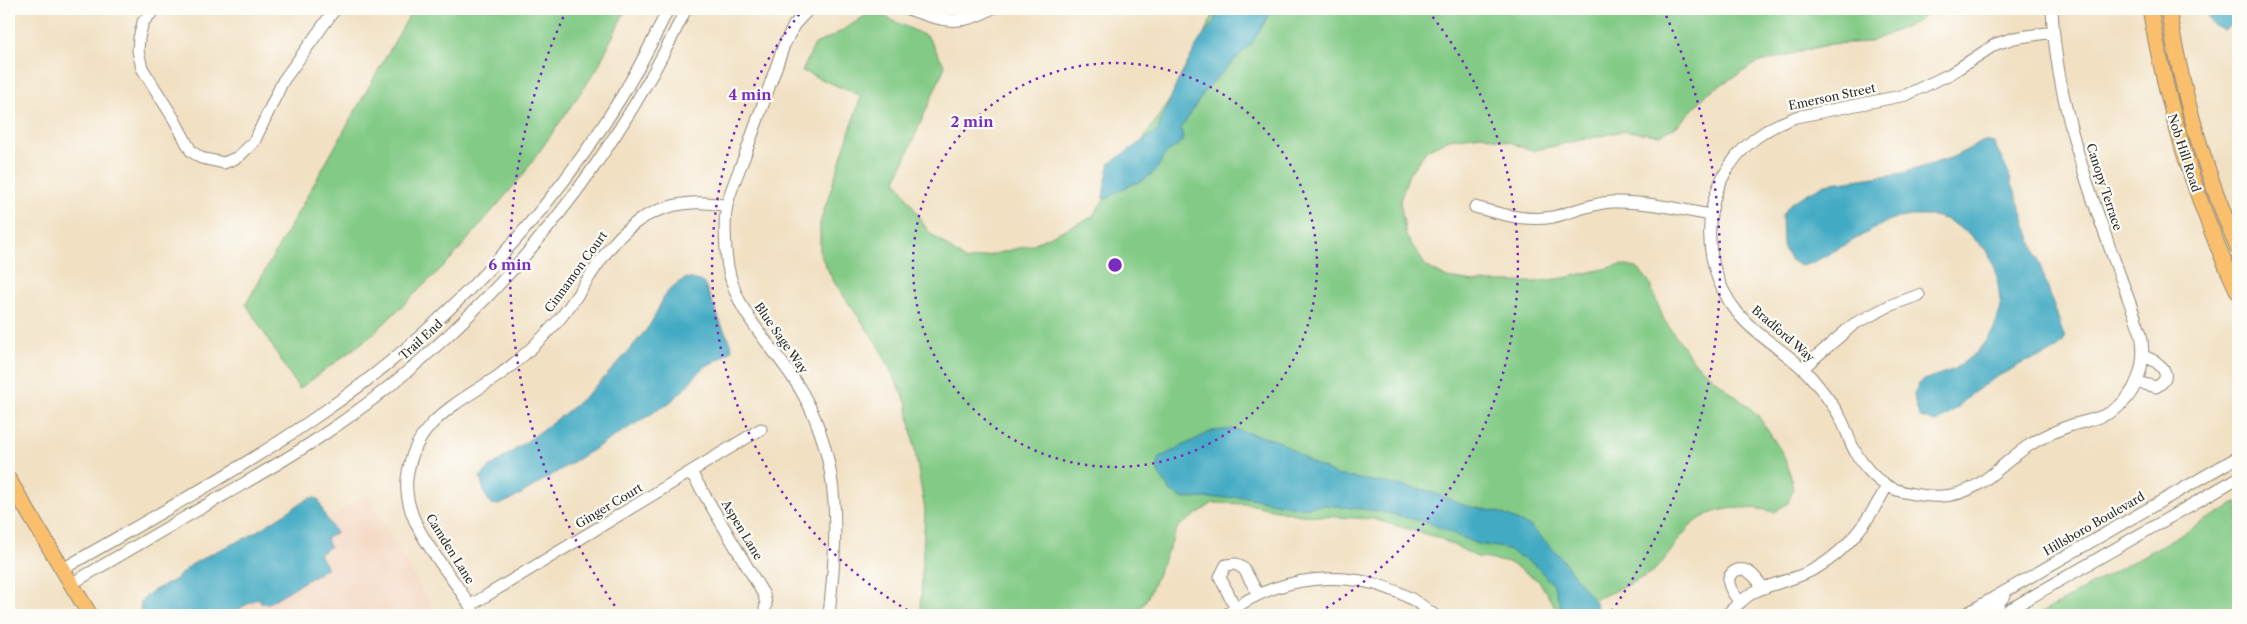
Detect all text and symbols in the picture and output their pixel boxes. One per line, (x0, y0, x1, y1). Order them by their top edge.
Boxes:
street label: Emerson Street (1787, 80, 1877, 113)
text: 4 min (728, 85, 772, 104)
text: 2 min (950, 112, 994, 131)
street label: Nob Hill Road (2165, 112, 2204, 194)
street label: Canopy Terrace (2083, 141, 2126, 233)
street label: Cinnamon Court (541, 228, 611, 315)
text: 6 min (488, 255, 532, 274)
centre of rings (1106, 256, 1124, 274)
street label: Blue Sage Way (751, 299, 812, 376)
street label: Bradford Way (1749, 302, 1818, 365)
street label: Trail End (396, 316, 446, 363)
street label: Ginger Court (573, 479, 645, 531)
street label: Hillsboro Boulevard (2041, 488, 2148, 559)
street label: Aspen Lane (718, 496, 766, 563)
street label: Camden Lane (423, 511, 478, 587)

